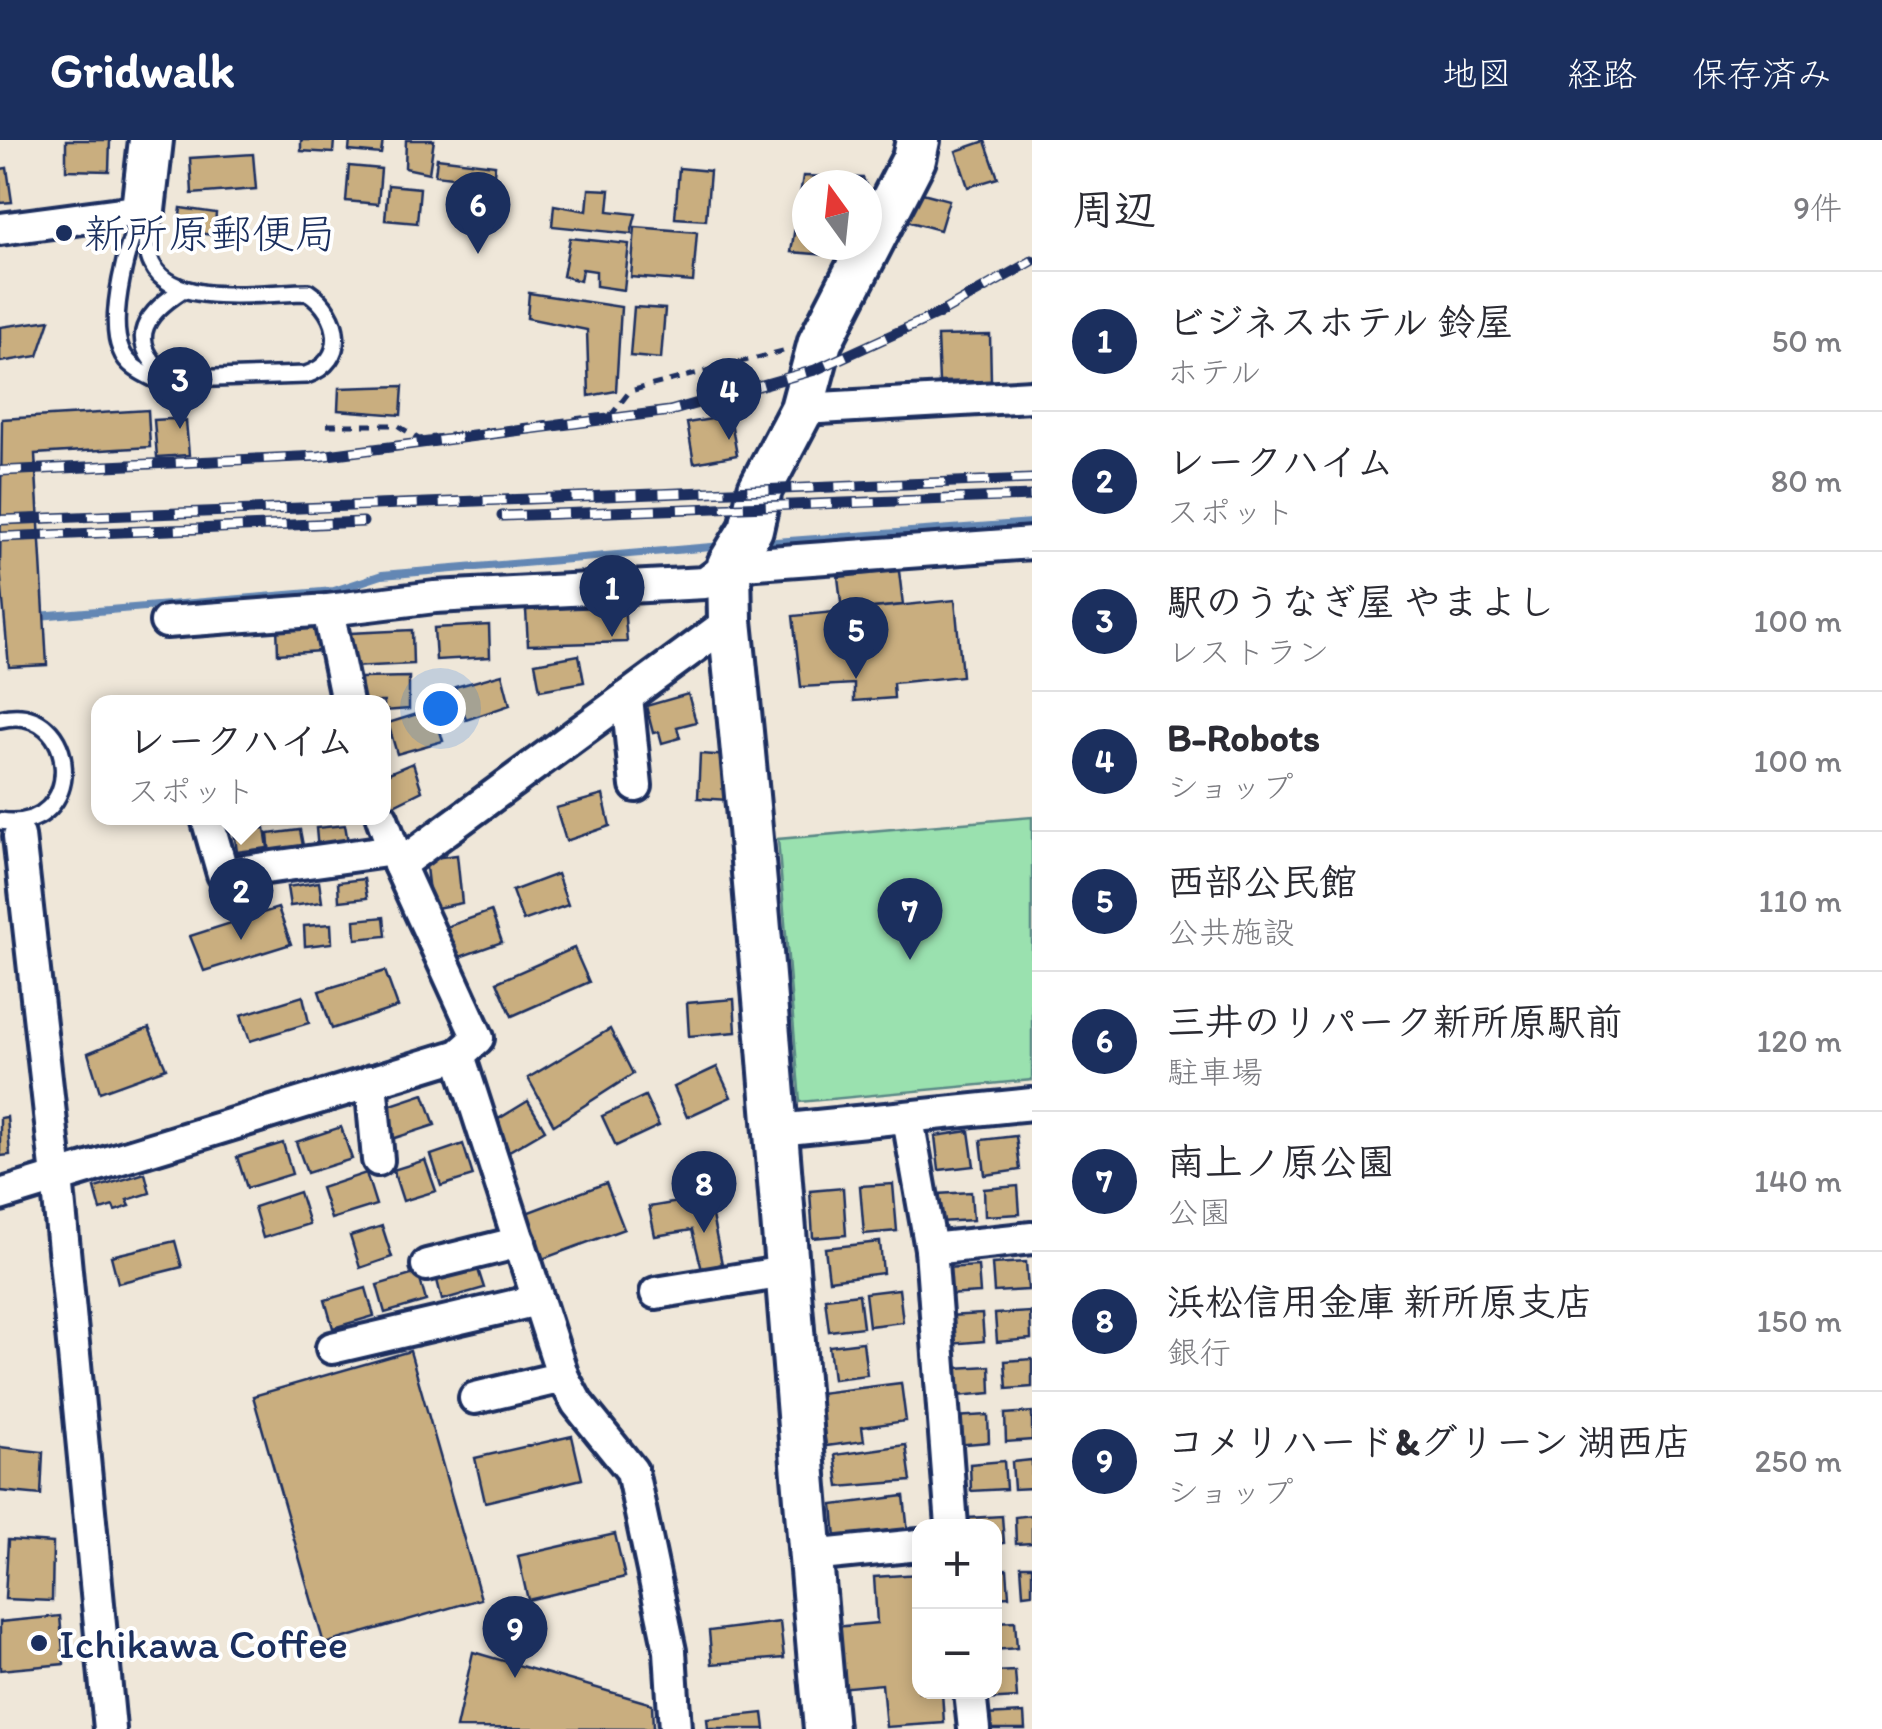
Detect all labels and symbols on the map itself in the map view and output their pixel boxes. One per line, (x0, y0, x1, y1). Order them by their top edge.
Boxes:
north arrow (792, 170, 882, 260)
pin: 6 (446, 172, 510, 254)
place label: 新所原郵便局 (84, 208, 336, 259)
marker: 新所原郵便局 (53, 222, 75, 244)
pin: 3 (148, 346, 212, 429)
pin: 4 (696, 358, 762, 440)
pin: 1 (580, 554, 644, 637)
pin: 5 (824, 596, 888, 679)
your location (415, 683, 466, 734)
pin: 2 (208, 858, 274, 940)
pin: 7 (878, 878, 942, 960)
pin: 8 (672, 1150, 736, 1233)
pin: 9 (482, 1596, 548, 1678)
place label: Ichikawa Coffee (59, 1618, 348, 1669)
marker: Ichikawa Coffee (28, 1632, 50, 1654)

